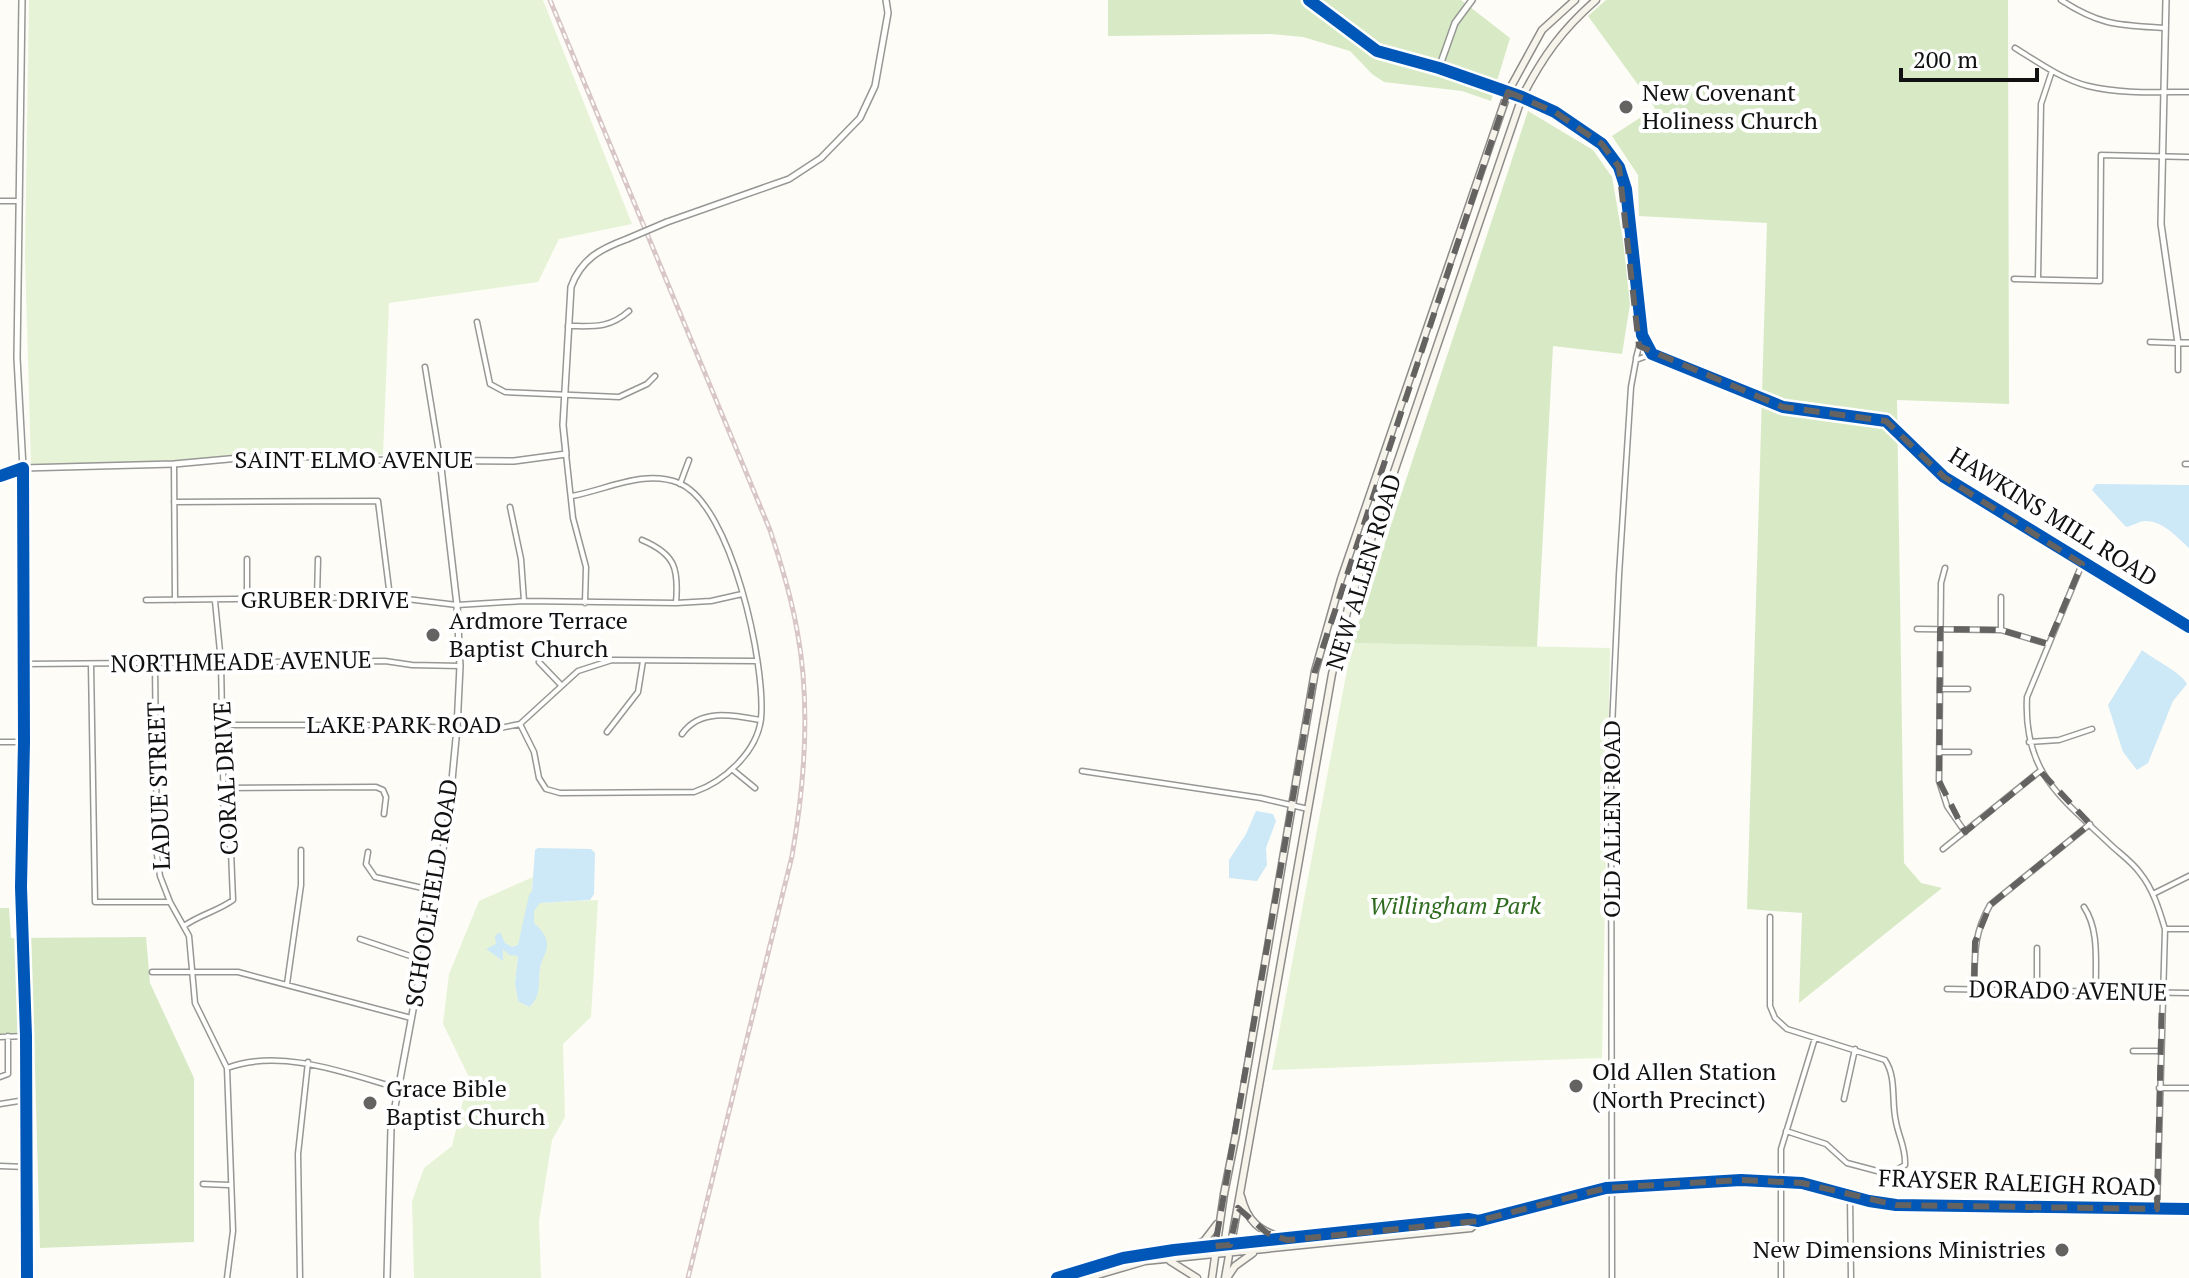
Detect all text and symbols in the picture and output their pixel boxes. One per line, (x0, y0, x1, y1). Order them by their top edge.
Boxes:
scale bar (1901, 32, 2037, 82)
text: 200 m (1913, 43, 1978, 75)
place label: New Covenant Holiness Church (1642, 76, 1818, 136)
marker: New Covenant Holiness Church (1617, 98, 1635, 116)
street label: HAWKINS MILL ROAD (1943, 439, 2164, 593)
street label: SAINT ELMO AVENUE (234, 443, 474, 475)
street label: NEW ALLEN ROAD (1318, 470, 1408, 674)
street label: GRUBER DRIVE (241, 583, 409, 615)
place label: Ardmore Terrace Baptist Church (449, 604, 628, 664)
marker: Ardmore Terrace Baptist Church (424, 626, 442, 644)
street label: NORTHMEADE AVENUE (110, 643, 372, 679)
street label: CORAL DRIVE (205, 700, 245, 856)
street label: LADUE STREET (139, 701, 177, 871)
street label: LAKE PARK ROAD (307, 708, 501, 740)
street label: OLD ALLEN ROAD (1595, 720, 1627, 918)
street label: SCHOOLFIELD ROAD (397, 777, 465, 1009)
park label: Willingham Park (1369, 889, 1541, 921)
street label: DORADO AVENUE (1968, 972, 2168, 1008)
place label: Old Allen Station (North Precinct) (1592, 1055, 1776, 1115)
place label: Grace Bible Baptist Church (386, 1072, 545, 1132)
marker: Old Allen Station (North Precinct) (1567, 1077, 1585, 1095)
marker: Grace Bible Baptist Church (361, 1094, 379, 1112)
street label: FRAYSER RALEIGH ROAD (1878, 1161, 2156, 1203)
place label: New Dimensions Ministries (1753, 1233, 2046, 1265)
marker: New Dimensions Ministries (2053, 1241, 2071, 1259)

